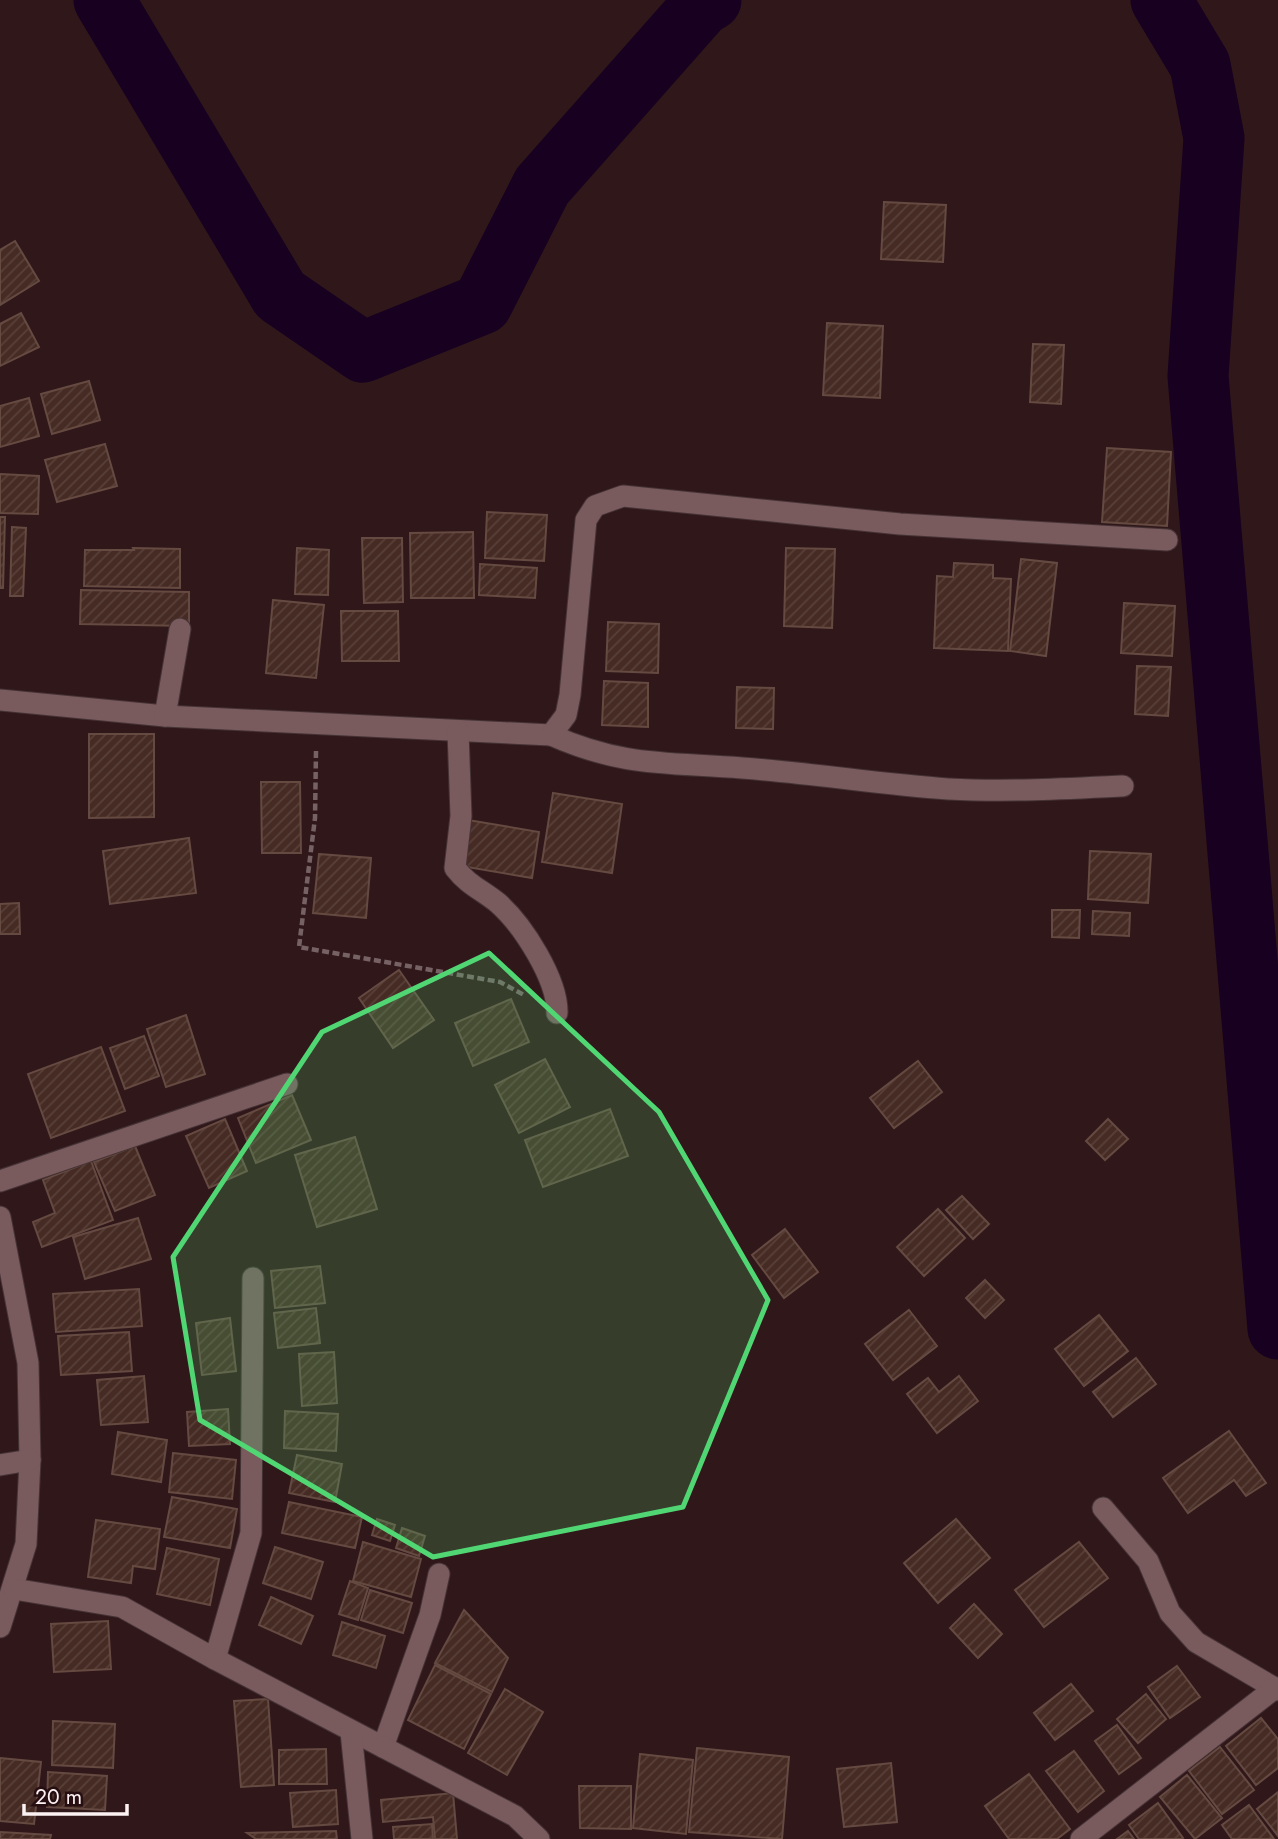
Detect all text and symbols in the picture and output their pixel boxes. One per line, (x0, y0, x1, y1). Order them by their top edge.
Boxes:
scale bar (24, 1772, 128, 1816)
text: 20 m (35, 1782, 82, 1812)

